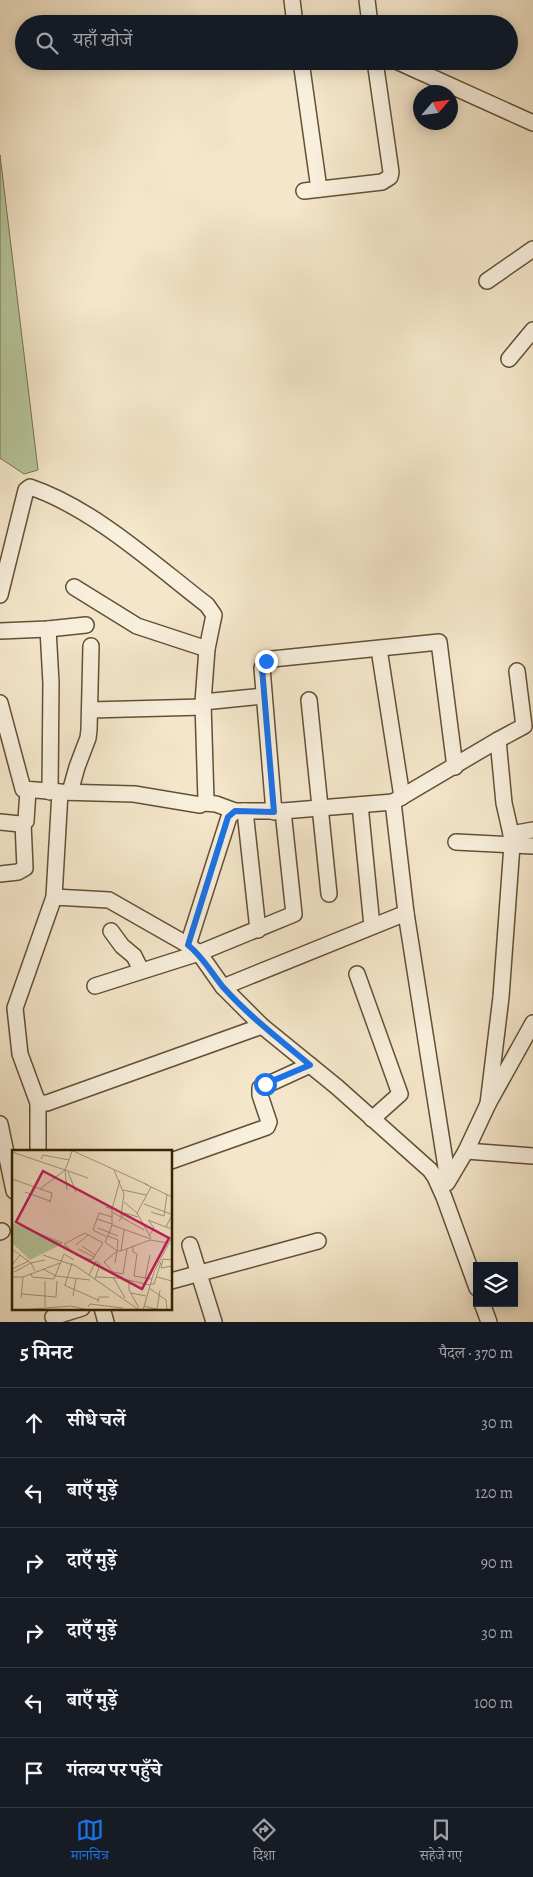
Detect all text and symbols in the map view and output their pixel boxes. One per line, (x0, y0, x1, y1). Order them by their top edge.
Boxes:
search box (15, 15, 518, 70)
text: यहाँ खोजें (73, 27, 132, 53)
icon: search (33, 29, 61, 57)
north arrow (413, 85, 458, 130)
route end (255, 650, 278, 673)
route start (254, 1073, 277, 1096)
inset map (12, 1150, 172, 1310)
map controls (473, 1262, 518, 1307)
button: layers (473, 1262, 518, 1307)
text: 5 मिनट (20, 1338, 72, 1366)
text: पैदल · 370 m (439, 1342, 513, 1364)
text: सीधे चलें (67, 1407, 125, 1433)
icon: ahead (20, 1409, 48, 1437)
text: 30 m (481, 1412, 513, 1434)
text: बाएँ मुड़ें (67, 1477, 117, 1503)
icon: left (20, 1479, 48, 1507)
text: 120 m (475, 1482, 513, 1504)
text: दाएँ मुड़ें (67, 1547, 117, 1573)
icon: right (20, 1549, 48, 1577)
text: 90 m (481, 1552, 513, 1574)
text: दाएँ मुड़ें (67, 1617, 117, 1643)
icon: right (20, 1619, 48, 1647)
text: 30 m (481, 1622, 513, 1644)
text: बाएँ मुड़ें (67, 1687, 117, 1713)
icon: left (20, 1689, 48, 1717)
text: 100 m (474, 1692, 513, 1714)
text: गंतव्य पर पहुँचे (67, 1757, 162, 1783)
icon: arrive (20, 1759, 48, 1787)
tab: मानचित्र (71, 1816, 109, 1869)
tab: दिशा (250, 1816, 278, 1869)
tab: सहेजे गए (420, 1816, 462, 1869)

